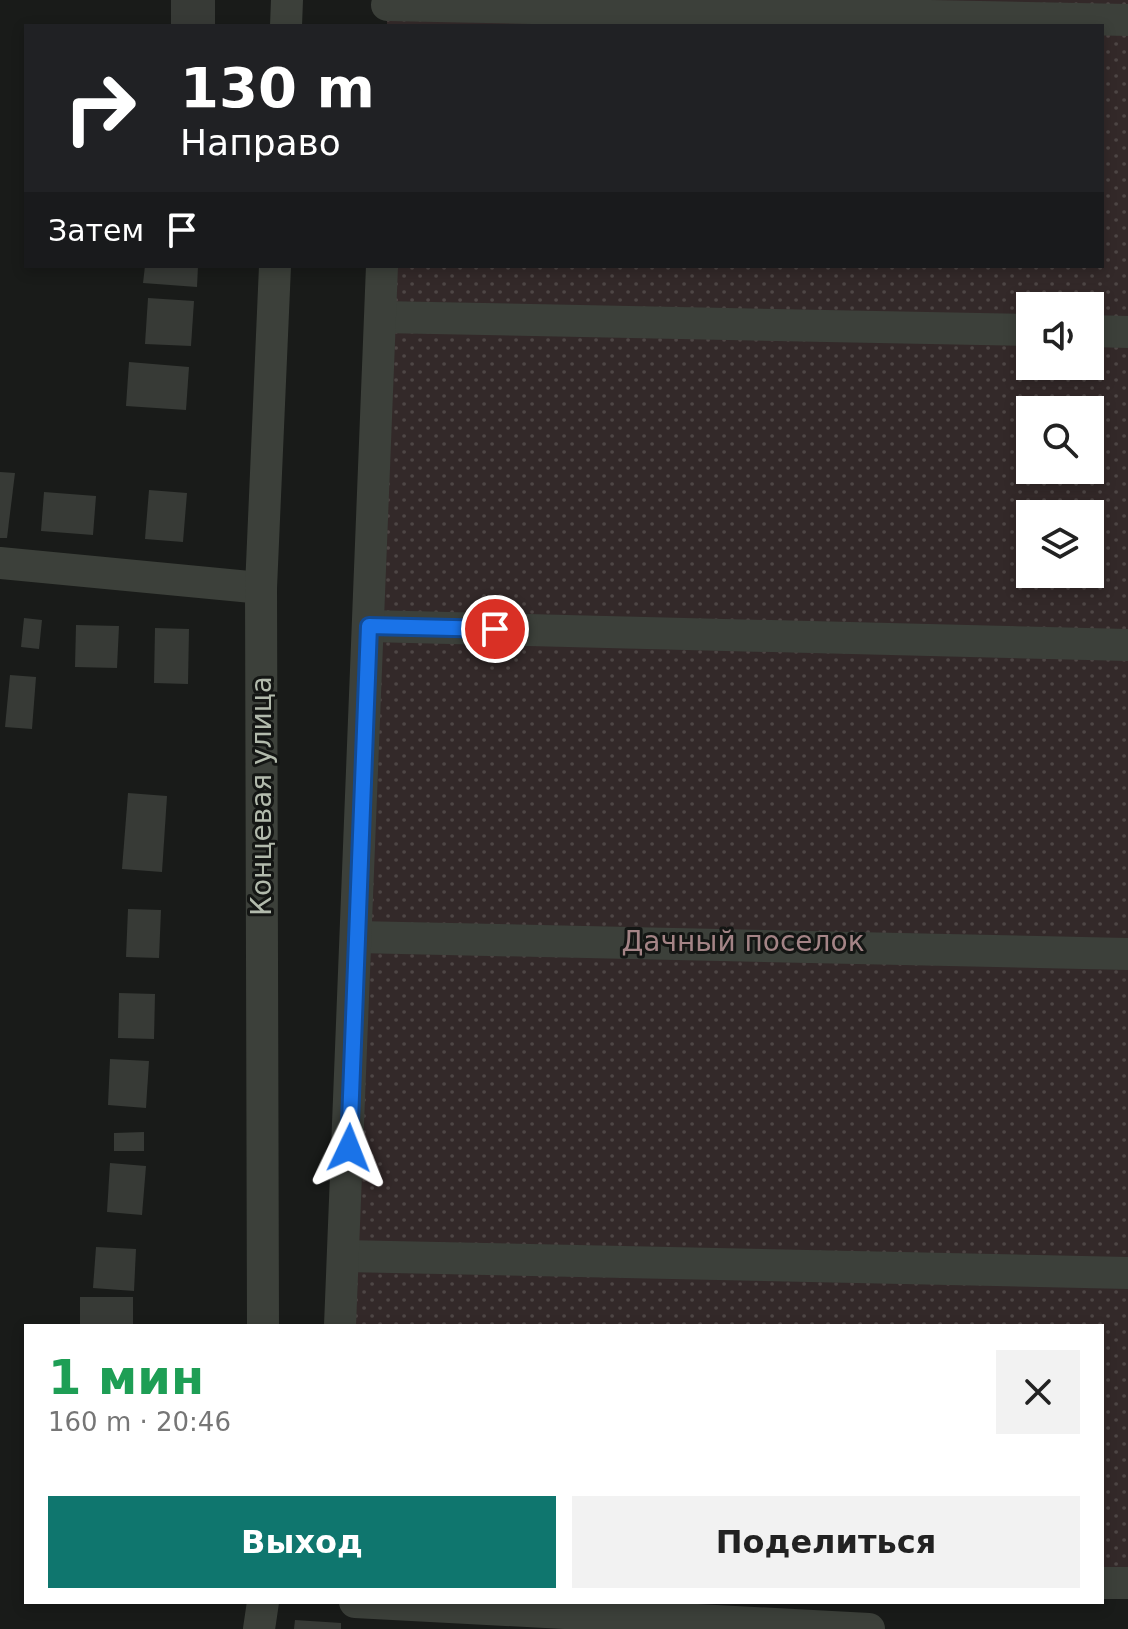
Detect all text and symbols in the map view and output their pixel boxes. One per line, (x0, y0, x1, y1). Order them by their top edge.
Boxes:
text: 130 m (180, 55, 375, 120)
icon: right (48, 56, 152, 160)
text: Направо (180, 122, 341, 163)
icon: arrive (160, 208, 204, 252)
text: Затем (48, 213, 144, 248)
map controls (1016, 292, 1104, 588)
button: sound (1016, 292, 1104, 380)
button: search (1016, 396, 1104, 484)
button: layers (1016, 500, 1104, 588)
pin (461, 595, 529, 663)
icon: arrive (473, 607, 517, 651)
street label: Концевая улица (245, 676, 278, 916)
park label: Дачный поселок (621, 925, 865, 958)
position arrow (307, 1106, 391, 1190)
text: 1 мин (48, 1349, 204, 1405)
button: close (996, 1350, 1080, 1434)
text: 160 m · 20:46 (48, 1407, 231, 1437)
button: Выход (48, 1496, 556, 1588)
button: Поделиться (572, 1496, 1080, 1588)

